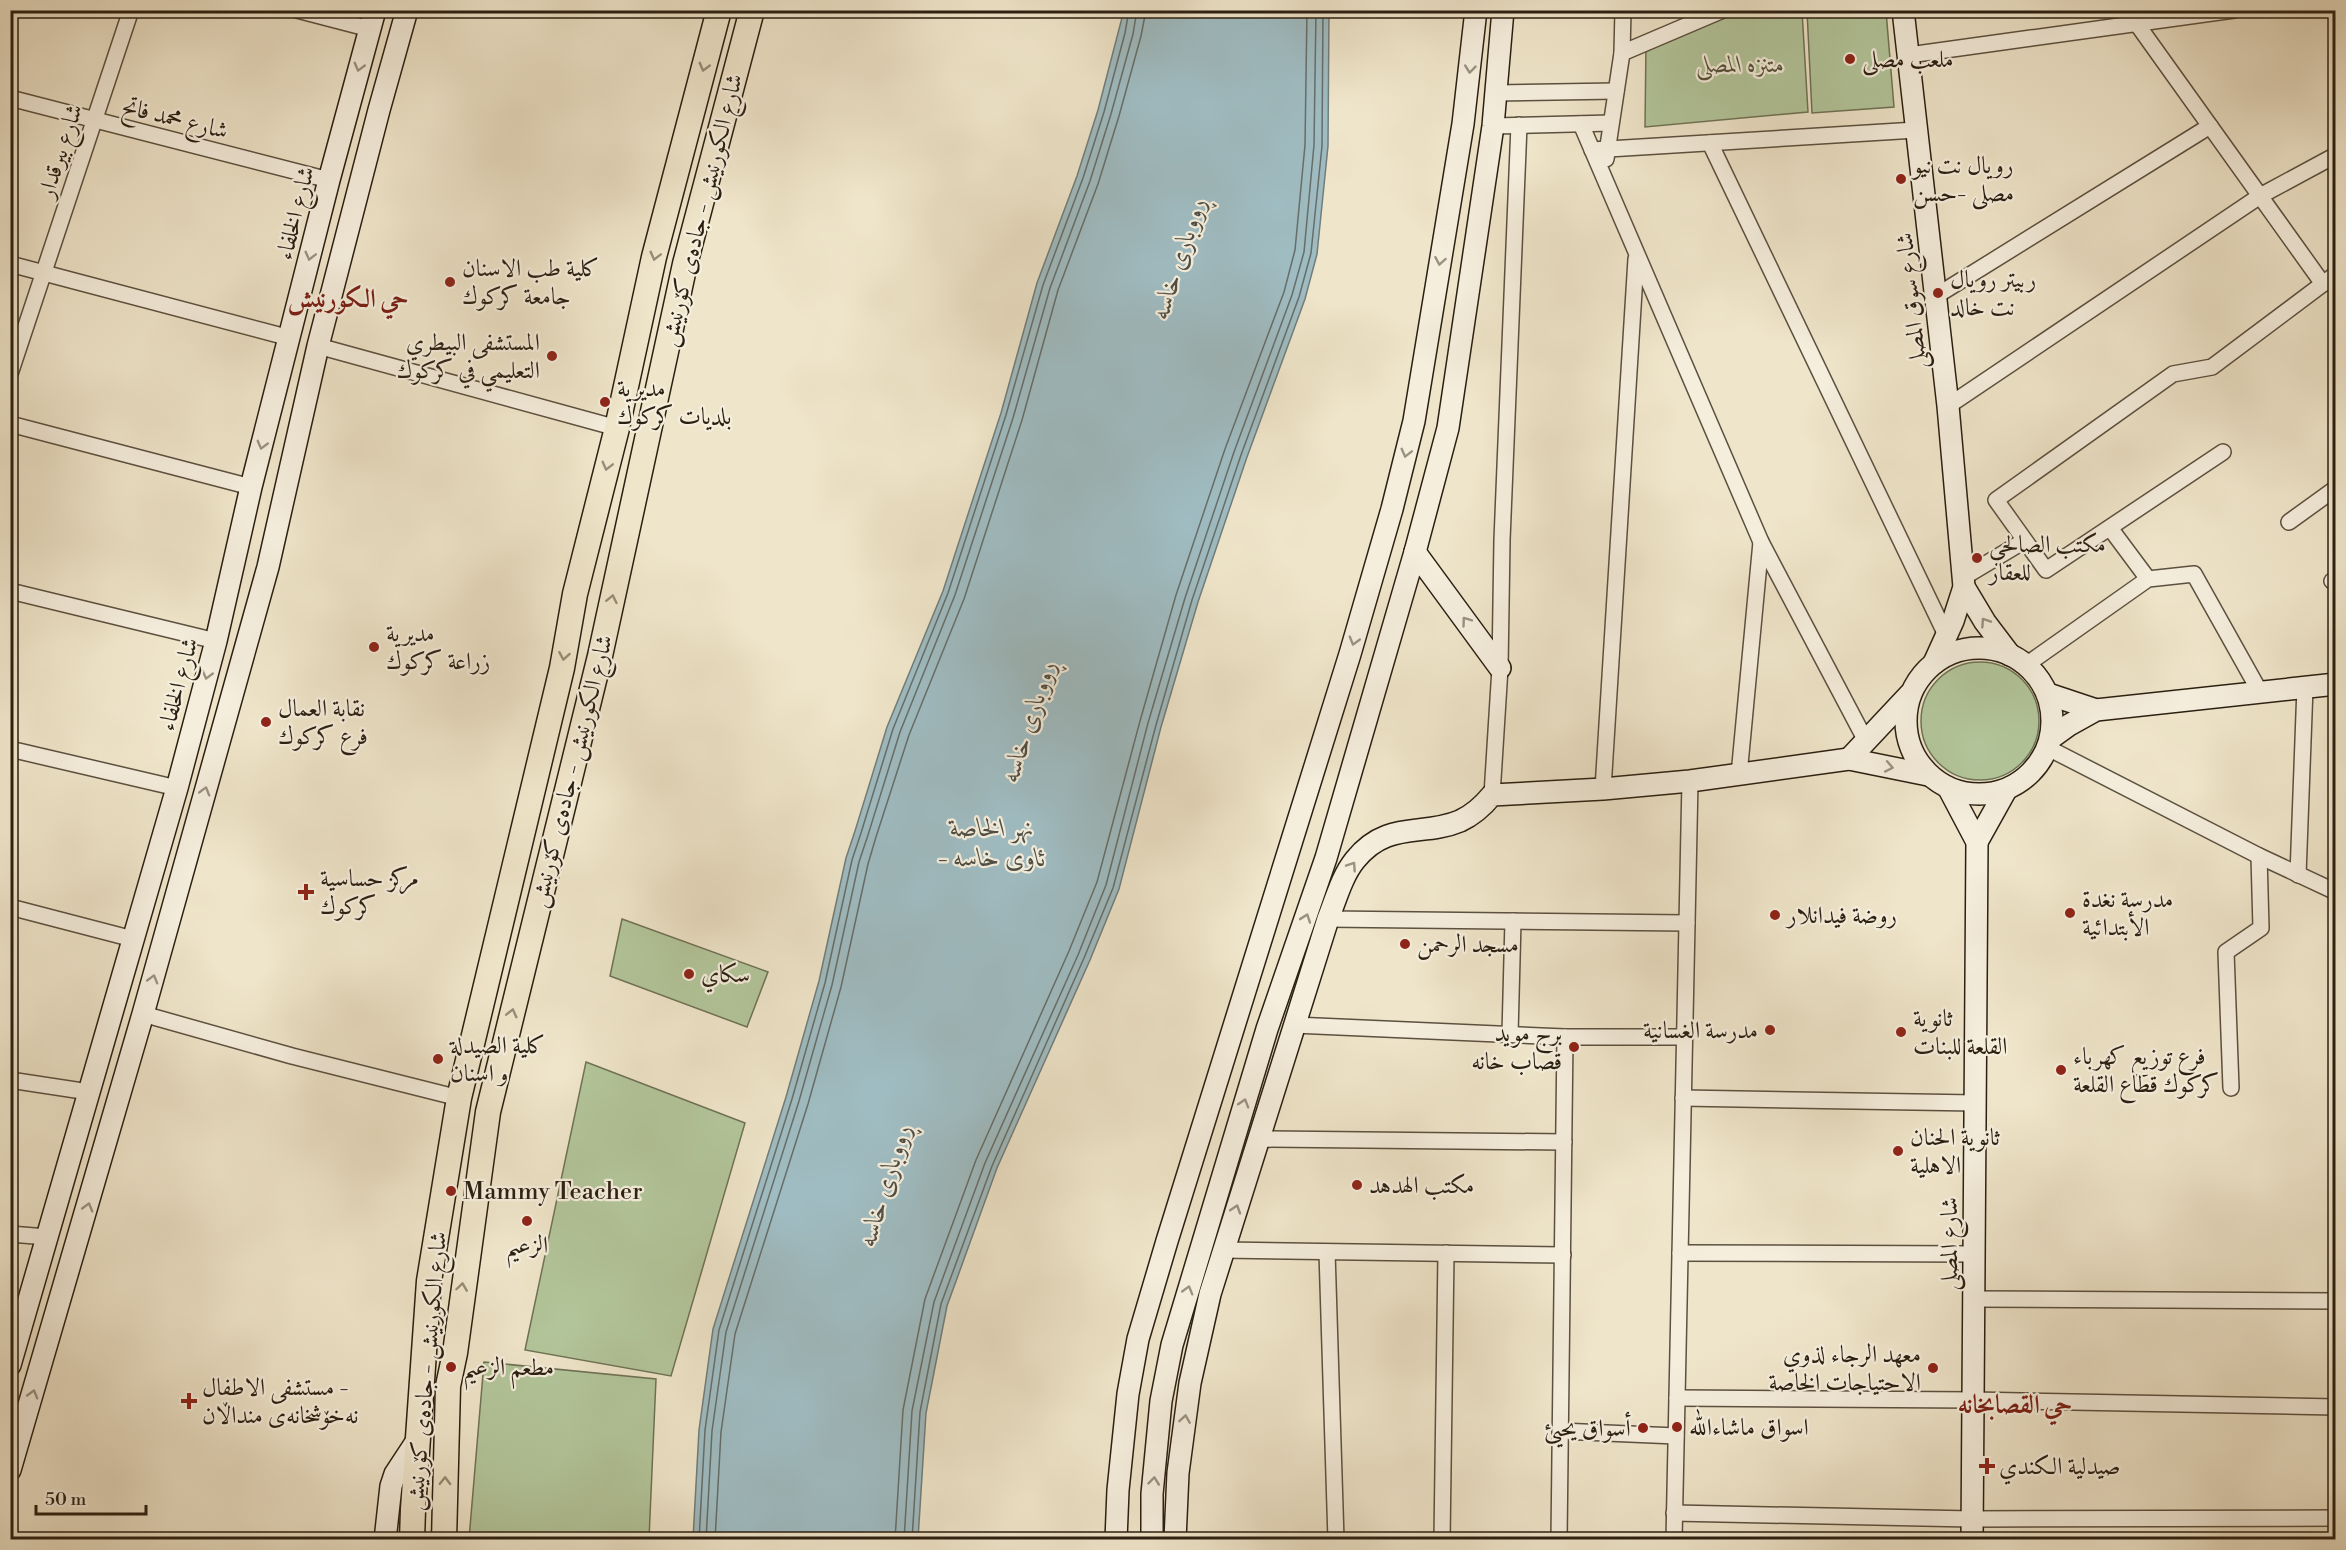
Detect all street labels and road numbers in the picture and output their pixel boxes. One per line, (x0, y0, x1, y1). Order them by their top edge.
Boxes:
street label: شارع الكورنيش - جادەی کۆرنیش (654, 71, 754, 351)
street label: شارع محمد فاتح (118, 91, 231, 151)
street label: شارع بيرقدار (31, 100, 94, 205)
street label: شارع الخلفاء (270, 163, 326, 264)
street label: شارع سوق المصلى (1890, 231, 1938, 371)
street label: شارع الكورنيش - جادەی کۆرنیش (524, 632, 624, 912)
street label: شارع الخلفاء (152, 634, 210, 735)
street label: شارع المصلى (1935, 1197, 1969, 1291)
street label: شارع الكورنيش - جادەی کۆرنیش (400, 1230, 458, 1512)

